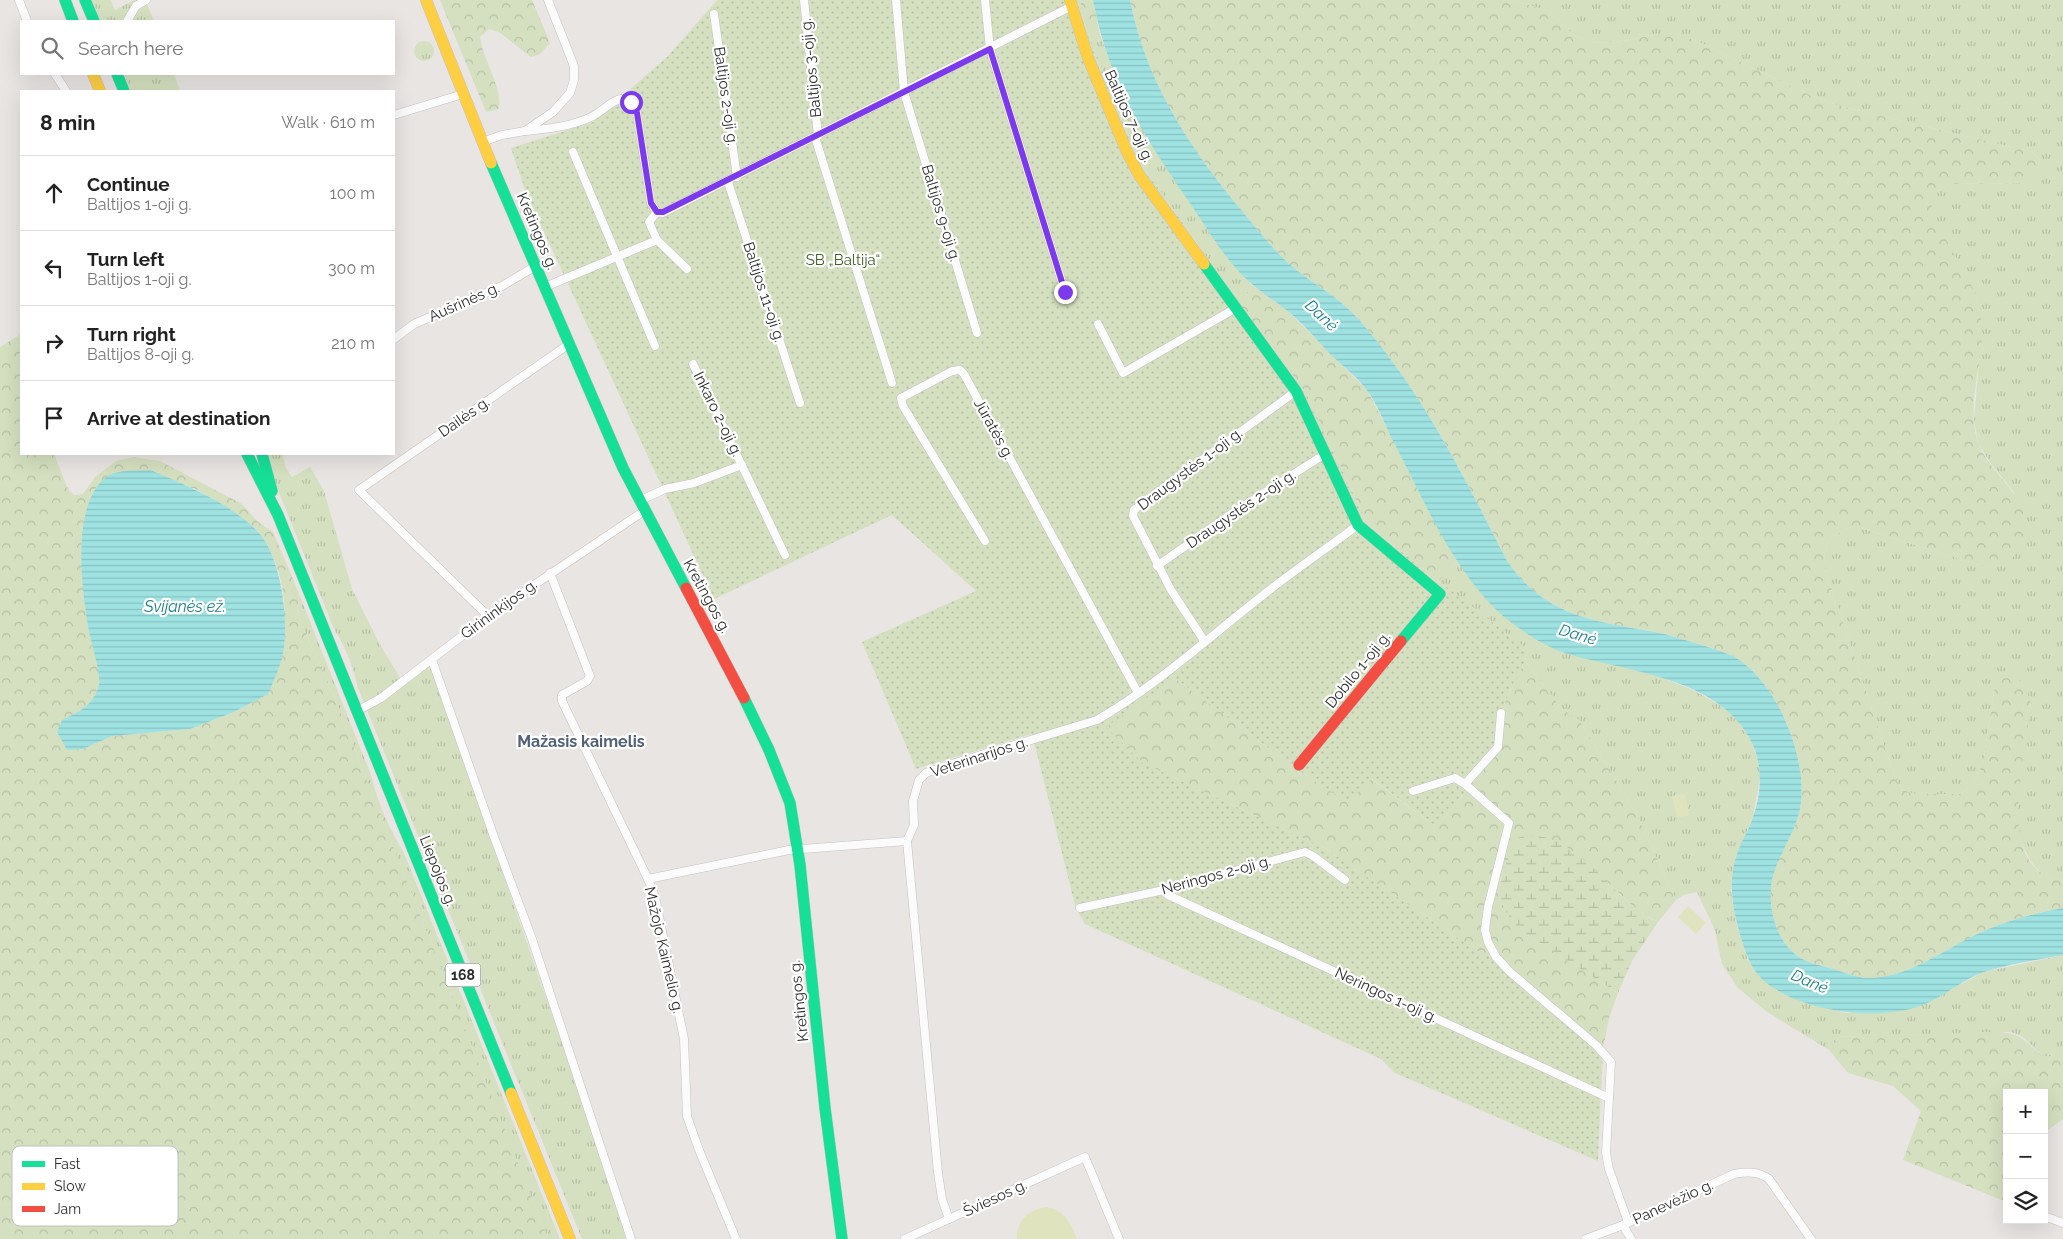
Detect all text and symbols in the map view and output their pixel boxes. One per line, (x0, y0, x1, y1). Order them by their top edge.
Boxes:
street label: Baltijos 3-oji g. (797, 17, 825, 119)
search box (20, 20, 395, 75)
icon: search (38, 34, 66, 62)
text: Search here (78, 37, 184, 59)
street label: Baltijos 2-oji g. (710, 45, 742, 147)
street label: Baltijos 7-oji g. (1101, 67, 1157, 165)
route start (620, 91, 643, 114)
text: 8 min (40, 110, 95, 135)
text: Walk · 610 m (281, 113, 375, 132)
street label: Baltijos 9-oji g. (918, 162, 964, 264)
text: Continue (87, 173, 170, 195)
icon: ahead (40, 179, 68, 207)
text: 100 m (330, 184, 375, 203)
street label: Kretingos g. (513, 190, 561, 272)
text: Baltijos 1-oji g. (87, 195, 192, 214)
street label: Baltijos 11-oji g. (739, 240, 789, 344)
text: Turn left (87, 248, 164, 270)
park label: SB „Baltija“ (806, 251, 880, 269)
icon: left (40, 254, 68, 282)
text: 300 m (328, 259, 375, 278)
text: Baltijos 1-oji g. (87, 270, 192, 289)
street label: Aušrinės g. (426, 278, 502, 326)
route end (1054, 281, 1077, 304)
water label: Danė (1301, 295, 1342, 336)
text: Turn right (87, 323, 176, 345)
icon: right (40, 329, 68, 357)
text: 210 m (331, 334, 375, 353)
text: Baltijos 8-oji g. (87, 345, 194, 364)
street label: Inkaro 2-oji g. (690, 369, 746, 459)
street label: Dailės g. (435, 393, 493, 441)
street label: Jūratės g. (970, 396, 1018, 462)
icon: arrive (40, 404, 68, 432)
text: Arrive at destination (87, 407, 271, 429)
street label: Draugystės 1-oji g. (1134, 424, 1246, 514)
street label: Draugystės 2-oji g. (1183, 466, 1299, 552)
street label: Kretingos g. (679, 556, 735, 636)
street label: Girininkijos g. (457, 575, 541, 643)
water label: Svijanės ež. (143, 597, 226, 616)
water label: Danė (1557, 620, 1599, 649)
street label: Dobilo 1-oji g. (1322, 628, 1394, 712)
district label: Mažasis kaimelis (517, 732, 645, 751)
street label: Veterinarijos g. (928, 733, 1030, 781)
street label: Liepojos g. (416, 833, 460, 909)
street label: Neringos 2-oji g. (1159, 852, 1273, 898)
street label: Mažojo Kaimelio g. (641, 885, 687, 1015)
street label: Kretingos g. (786, 959, 812, 1043)
street label: Neringos 1-oji g. (1332, 963, 1440, 1027)
road number: 168 (446, 964, 480, 986)
water label: Danė (1789, 965, 1831, 998)
map controls (2003, 1089, 2048, 1224)
button: + (2003, 1089, 2048, 1134)
button: − (2003, 1134, 2048, 1179)
legend (12, 1146, 178, 1226)
text: Fast (54, 1156, 81, 1172)
street label: Šviesos g. (960, 1175, 1030, 1221)
street label: Panevėžio g. (1630, 1176, 1716, 1228)
text: Slow (54, 1178, 86, 1194)
button: layers (2003, 1179, 2048, 1224)
text: Jam (54, 1201, 81, 1217)

